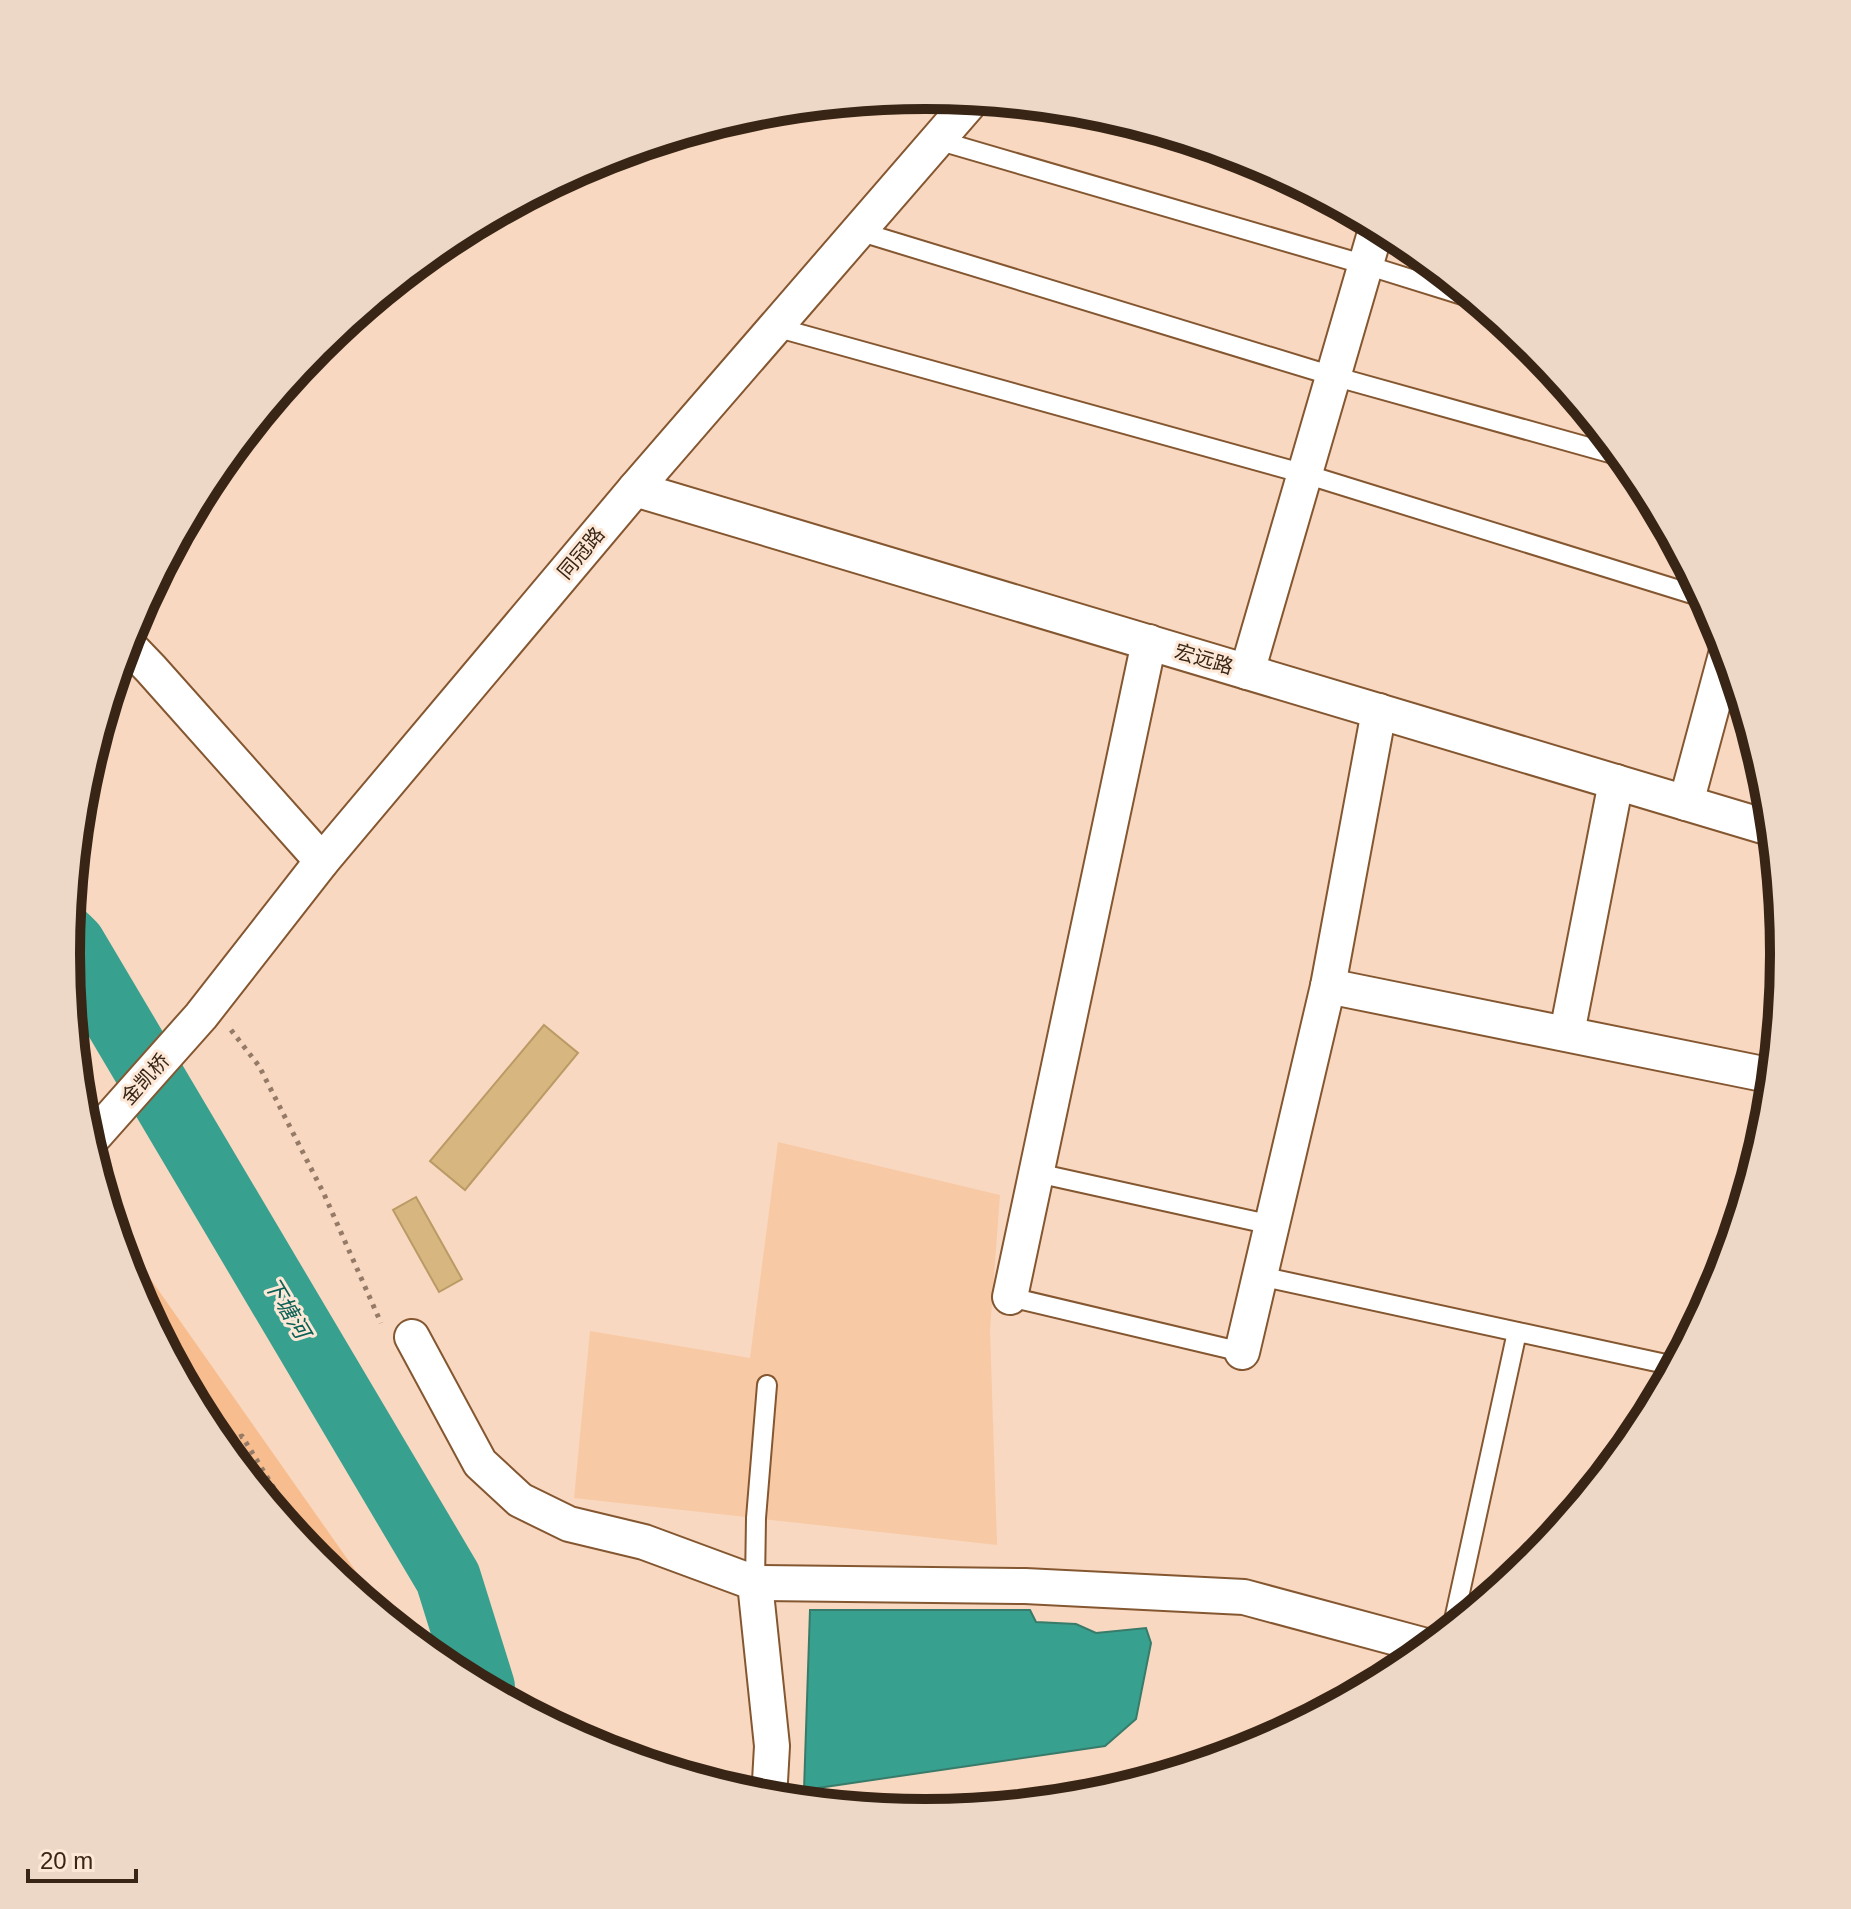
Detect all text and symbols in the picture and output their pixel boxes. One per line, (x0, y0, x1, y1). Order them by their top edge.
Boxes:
street label: 同冠路 (553, 523, 609, 583)
street label: 宏远路 (1172, 640, 1236, 678)
street label: 金凯桥 (117, 1049, 173, 1109)
water label: 下塘河 (259, 1273, 317, 1346)
scale bar (28, 1833, 136, 1883)
text: 20 m (40, 1847, 93, 1874)

